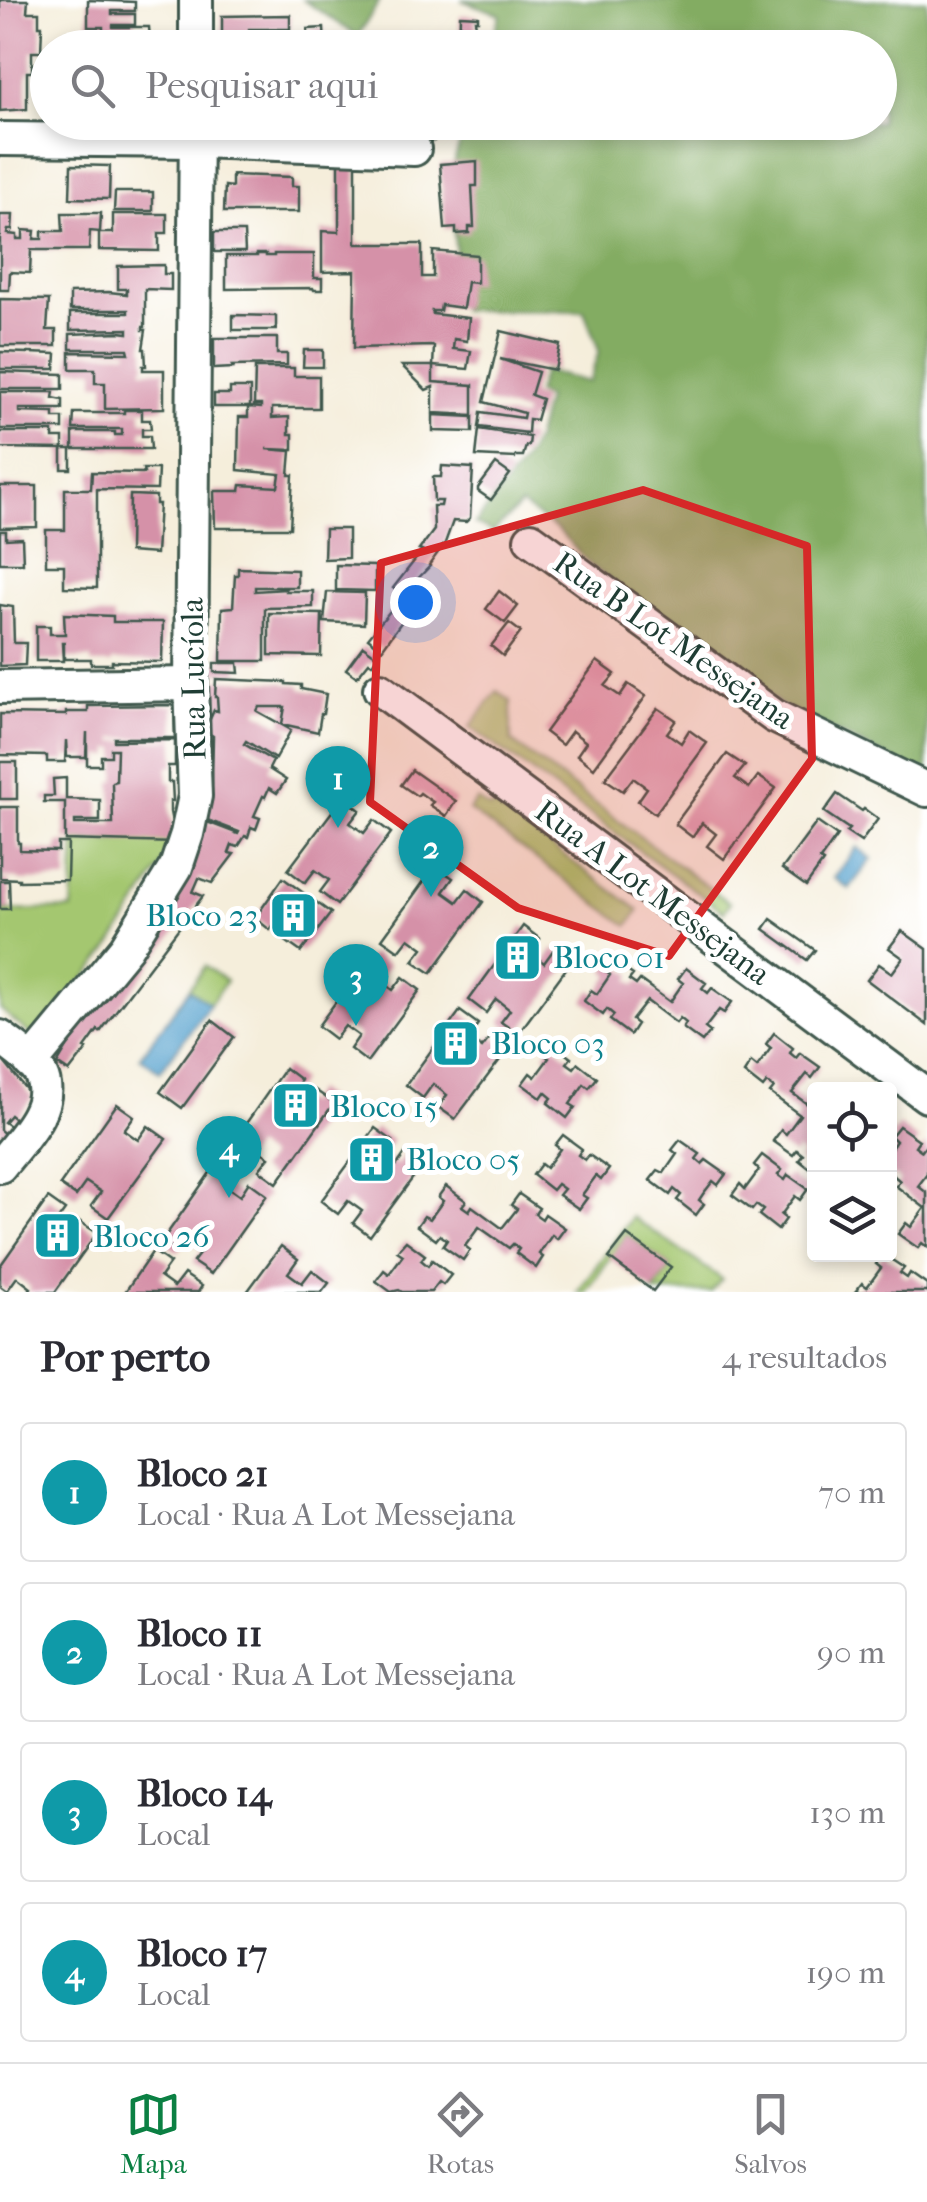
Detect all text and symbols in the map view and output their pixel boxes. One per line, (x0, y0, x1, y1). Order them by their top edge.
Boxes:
search box (30, 30, 897, 140)
icon: search (65, 58, 120, 113)
text: Pesquisar aqui (145, 63, 378, 108)
street label: Rua B Lot Messejana (547, 544, 802, 738)
your location (390, 577, 441, 628)
street label: Rua Lucíola (174, 596, 213, 761)
pin: 1 (306, 746, 370, 828)
street label: Rua A Lot Messejana (528, 792, 778, 993)
pin: 2 (398, 814, 464, 897)
building icon: Bloco 23 (267, 889, 319, 941)
place label: Bloco 23 (146, 897, 258, 934)
building icon: Bloco 01 (492, 931, 544, 983)
place label: Bloco 01 (553, 939, 665, 976)
pin: 3 (324, 944, 388, 1026)
building icon: Bloco 03 (430, 1017, 482, 1069)
place label: Bloco 03 (491, 1025, 605, 1062)
building icon: Bloco 15 (269, 1080, 321, 1132)
map controls (807, 1082, 897, 1262)
button: locate (807, 1082, 897, 1172)
place label: Bloco 15 (330, 1088, 438, 1125)
pin: 4 (196, 1116, 262, 1198)
building icon: Bloco 05 (345, 1133, 397, 1185)
place label: Bloco 05 (406, 1141, 520, 1178)
button: layers (807, 1172, 897, 1262)
building icon: Bloco 26 (32, 1210, 84, 1262)
place label: Bloco 26 (93, 1218, 210, 1255)
text: Por perto (40, 1333, 210, 1382)
text: 4 resultados (722, 1339, 887, 1376)
text: Bloco 21 (137, 1451, 269, 1496)
text: 1 (69, 1474, 80, 1511)
text: 70 m (819, 1474, 885, 1511)
text: Local · Rua A Lot Messejana (137, 1496, 515, 1533)
text: Bloco 11 (137, 1611, 263, 1656)
text: 2 (66, 1634, 83, 1671)
text: 90 m (817, 1634, 885, 1671)
text: Local · Rua A Lot Messejana (137, 1656, 515, 1693)
text: Bloco 14 (137, 1771, 271, 1816)
text: 3 (68, 1794, 81, 1831)
text: 130 m (809, 1794, 885, 1831)
text: Local (137, 1816, 210, 1853)
text: Bloco 17 (137, 1931, 267, 1976)
text: 4 (65, 1954, 84, 1991)
text: 190 m (806, 1954, 885, 1991)
text: Local (137, 1976, 210, 2013)
tab: Mapa (120, 2087, 187, 2180)
tab: Rotas (427, 2087, 494, 2180)
tab: Salvos (734, 2087, 807, 2180)

